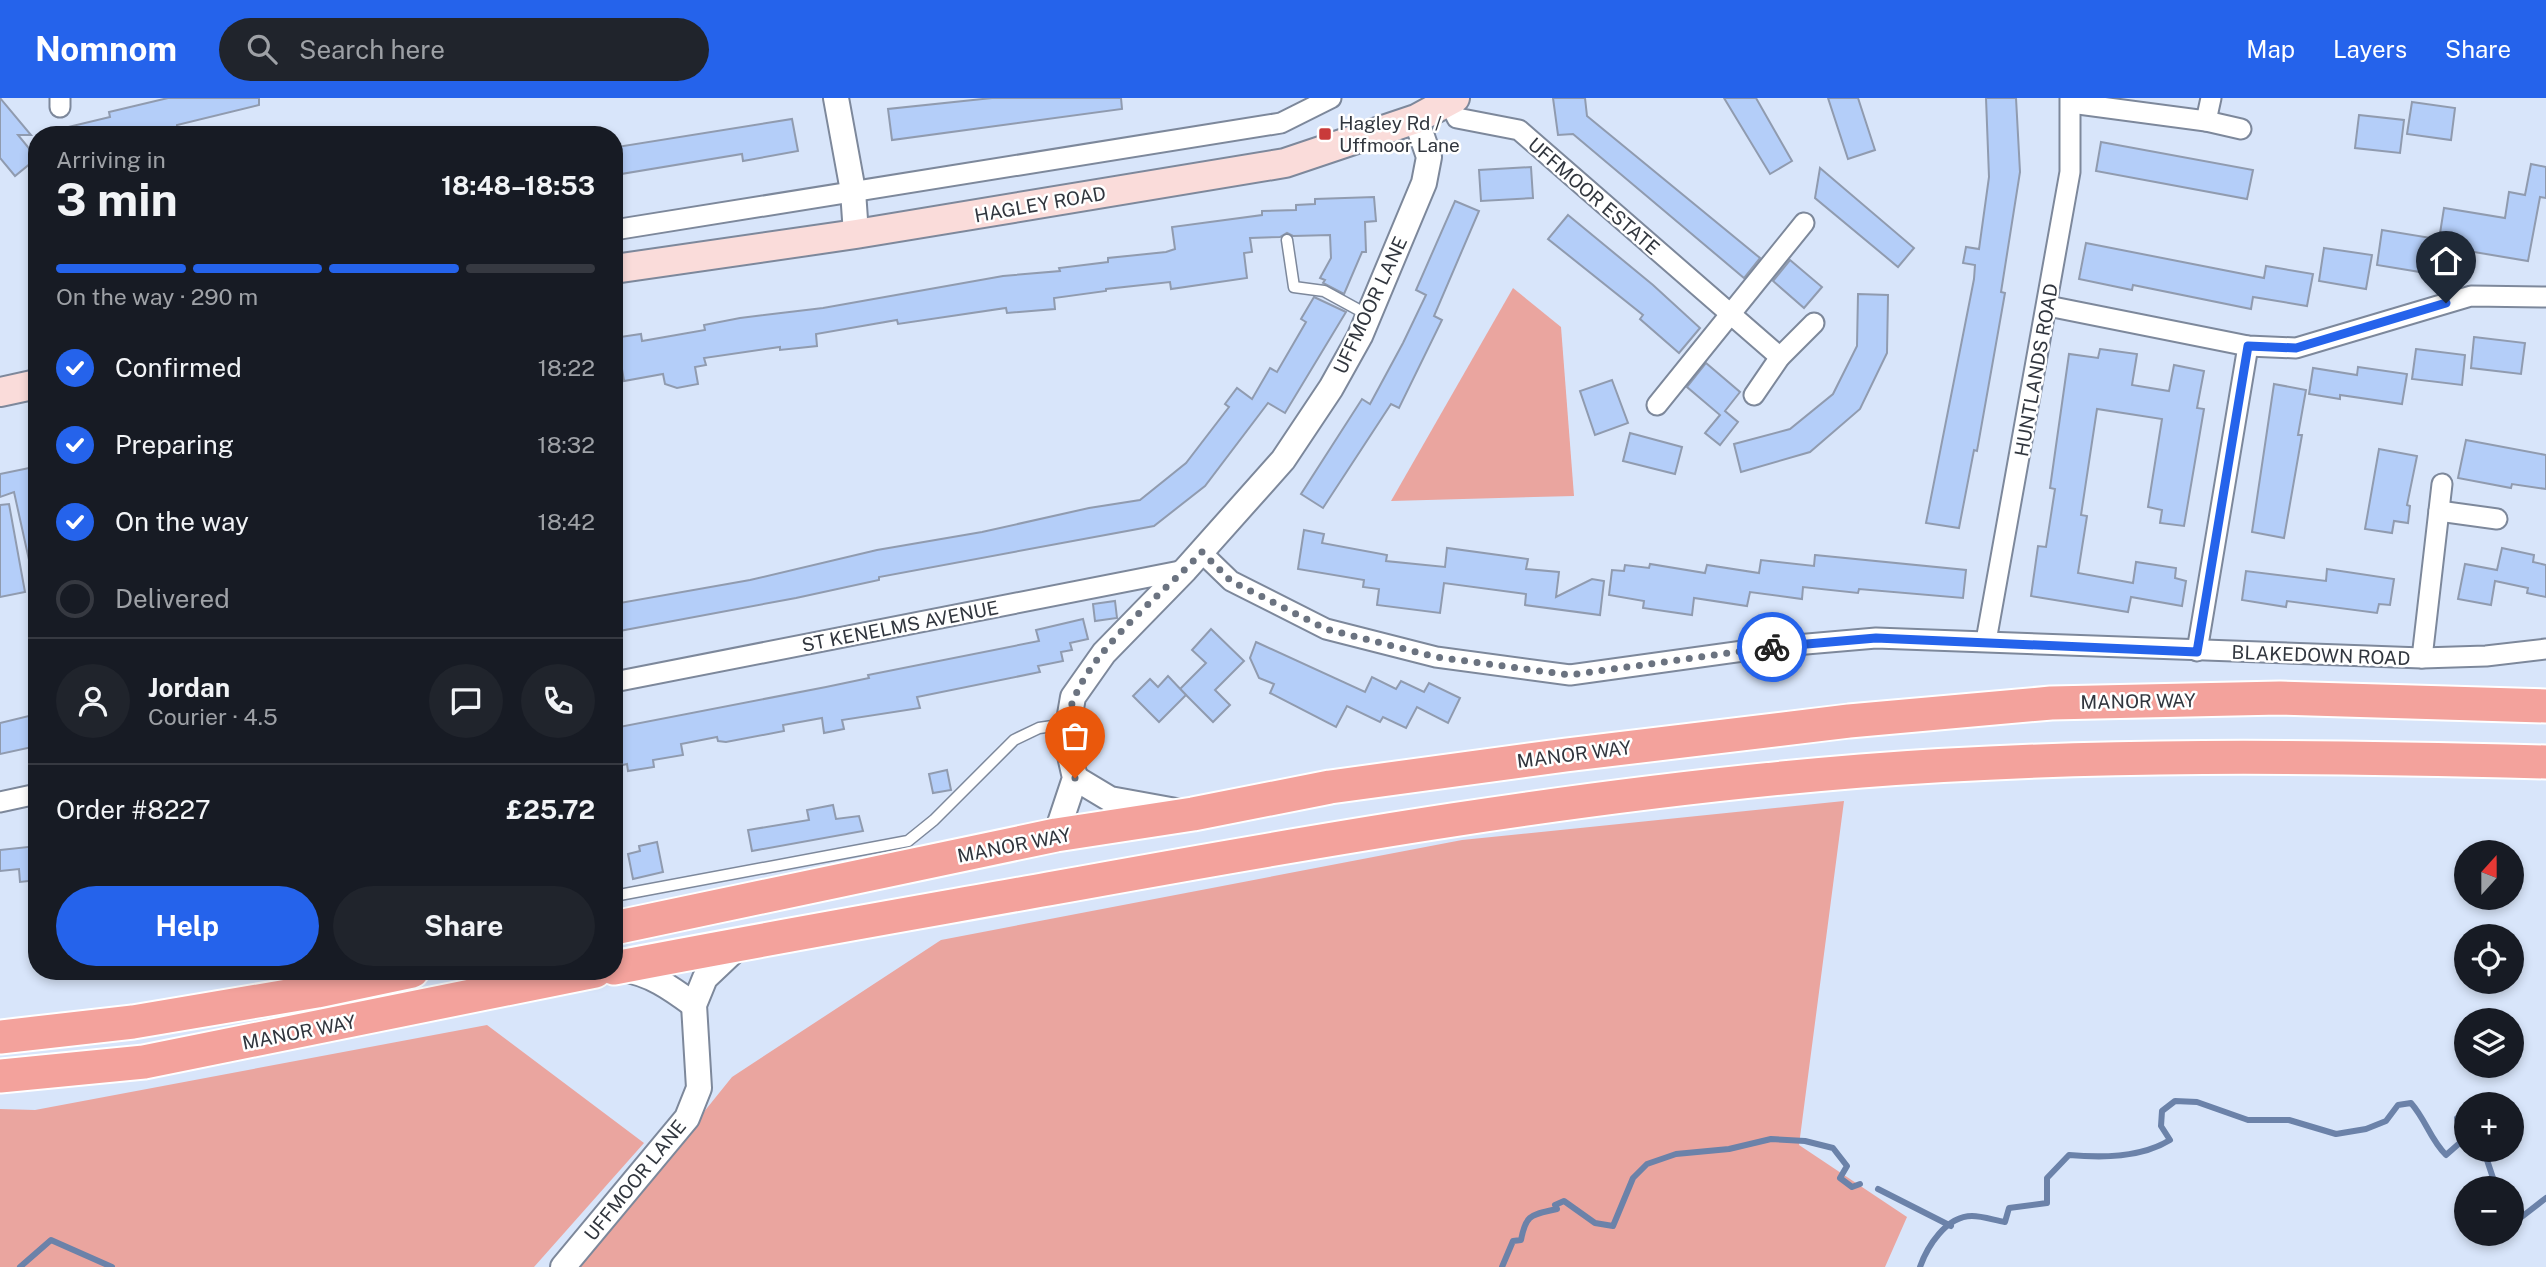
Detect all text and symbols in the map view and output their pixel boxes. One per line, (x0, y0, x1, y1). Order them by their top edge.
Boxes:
search box (219, 18, 709, 81)
text: Nomnom (35, 30, 177, 68)
icon: search (243, 30, 281, 68)
text: Search here (299, 34, 445, 65)
text: Map (2246, 35, 2295, 63)
text: Layers (2333, 35, 2407, 63)
text: Share (2445, 35, 2511, 63)
place label: Hagley Rd / Uffmoor Lane (1339, 112, 1460, 156)
marker: Hagley Rd / Uffmoor Lane (1317, 126, 1333, 142)
street label: UFFMOOR ESTATE (1524, 133, 1664, 259)
text: Arriving in (56, 146, 166, 173)
text: 18:48–18:53 (441, 170, 595, 201)
text: 3 min (56, 172, 178, 226)
street label: HAGLEY ROAD (973, 182, 1107, 226)
pin (2416, 231, 2476, 303)
street label: UFFMOOR LANE (1329, 233, 1411, 377)
icon: home (2427, 242, 2465, 280)
street label: HUNTLANDS ROAD (2010, 282, 2062, 458)
text: On the way · 290 m (56, 283, 258, 310)
icon: check (56, 349, 94, 387)
text: Confirmed (115, 352, 242, 383)
text: 18:22 (538, 354, 595, 381)
icon: check (56, 426, 94, 464)
text: Preparing (115, 429, 234, 460)
text: 18:32 (537, 431, 595, 458)
icon: check (56, 503, 94, 541)
text: On the way (115, 506, 249, 537)
text: 18:42 (538, 508, 595, 535)
text: Delivered (115, 583, 230, 614)
street label: ST KENELMS AVENUE (800, 596, 1000, 656)
courier (1737, 612, 1807, 682)
icon: bike (1753, 628, 1791, 666)
street label: BLAKEDOWN ROAD (2231, 641, 2411, 669)
button: person (56, 664, 130, 738)
button: chat (429, 664, 503, 738)
button: phone (521, 664, 595, 738)
text: Jordan (148, 672, 230, 703)
street label: MANOR WAY (2080, 689, 2196, 713)
text: Courier · 4.5 (148, 703, 278, 730)
pin (1045, 706, 1105, 778)
icon: bag (1056, 717, 1094, 755)
street label: MANOR WAY (1515, 736, 1633, 772)
text: Order #8227 (56, 794, 211, 825)
text: £25.72 (506, 794, 595, 825)
street label: MANOR WAY (955, 823, 1073, 867)
north arrow (2454, 840, 2524, 910)
map controls (2454, 840, 2524, 1246)
button: Help (56, 886, 319, 966)
button: Share (333, 886, 595, 966)
button: locate (2454, 924, 2524, 994)
button: layers (2454, 1008, 2524, 1078)
street label: MANOR WAY (240, 1010, 358, 1054)
button: + (2454, 1092, 2524, 1162)
street label: UFFMOOR LANE (580, 1115, 690, 1245)
button: − (2454, 1176, 2524, 1246)

